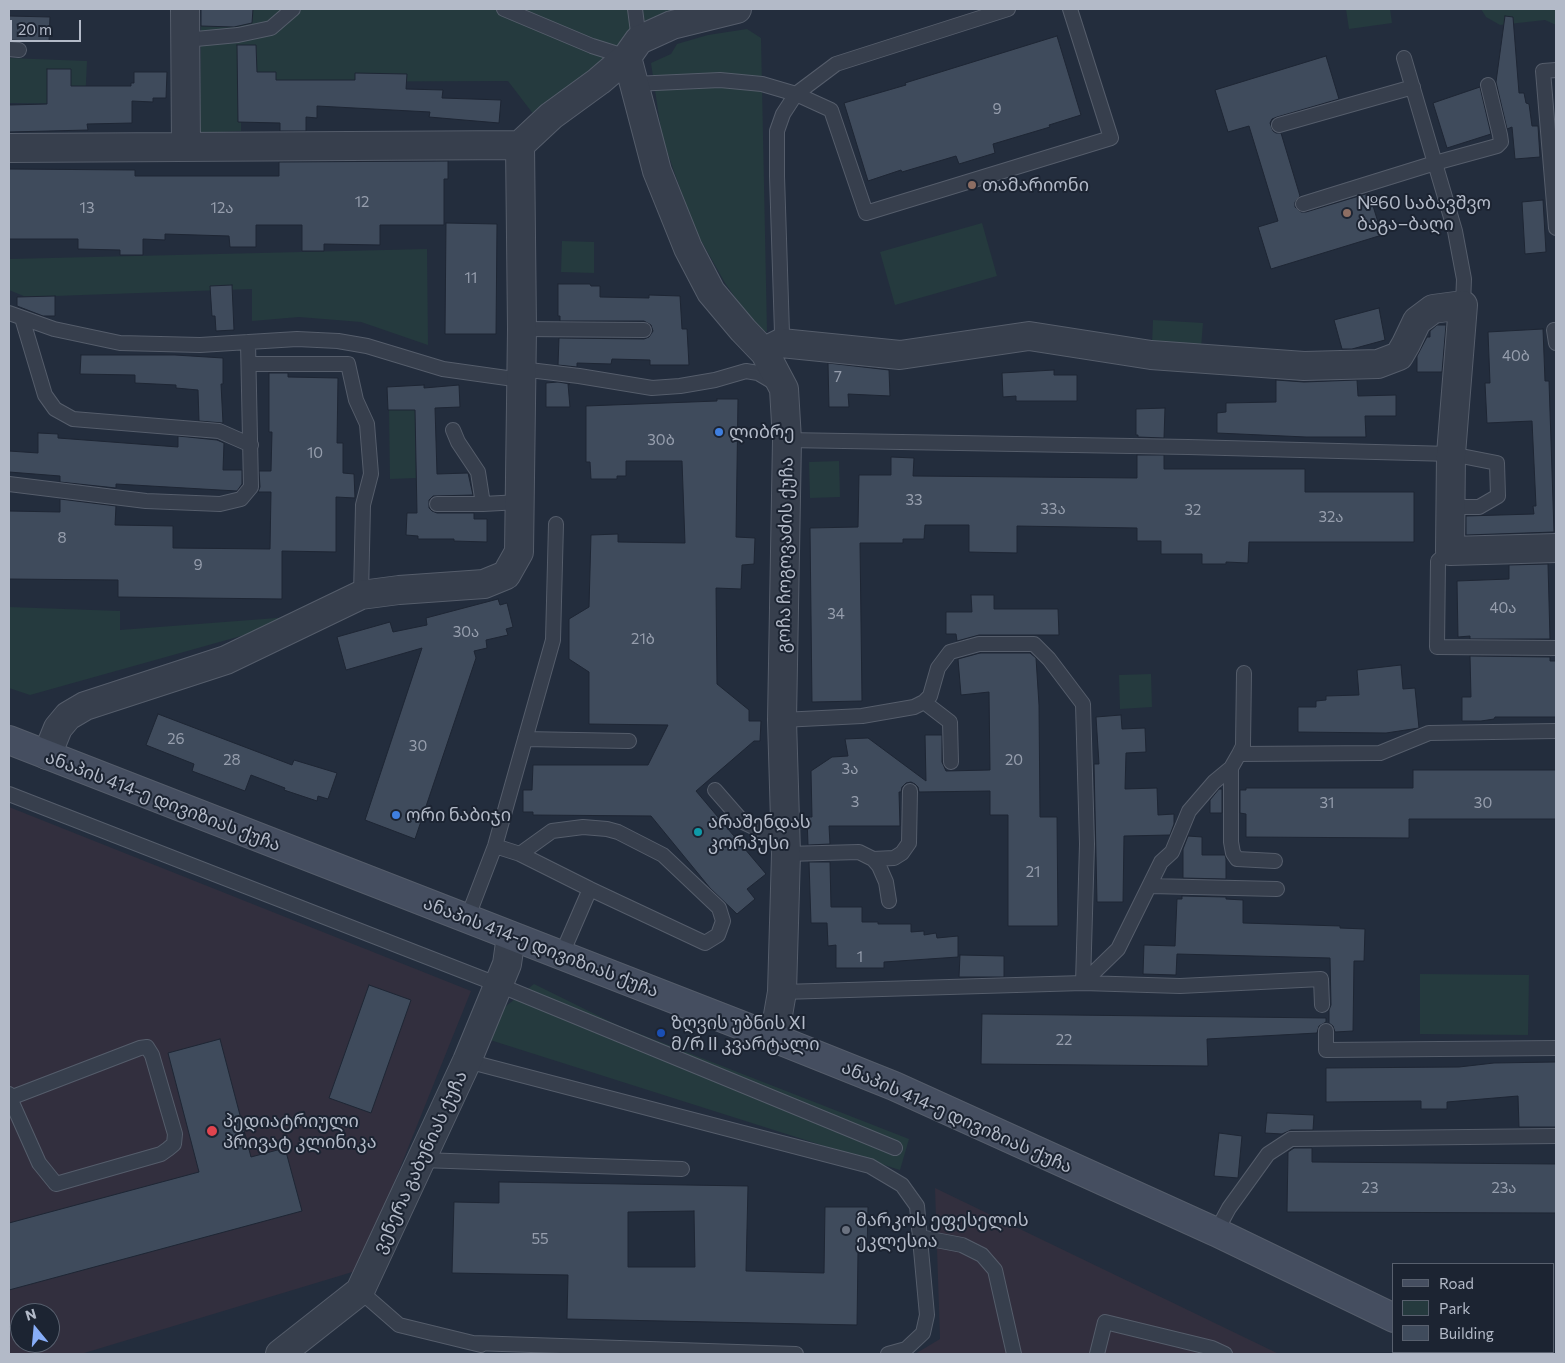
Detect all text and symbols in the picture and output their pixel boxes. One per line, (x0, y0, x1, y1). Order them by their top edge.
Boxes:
scale bar (12, 10, 84, 42)
text: 20 m (18, 20, 52, 38)
house number: 9 (992, 100, 1002, 118)
place label: თამარიონი (982, 174, 1089, 196)
marker: თამარიონი (966, 179, 978, 191)
place label: №60 საბავშვო ბაგა–ბაღი (1357, 192, 1491, 234)
house number: 12 (355, 193, 369, 211)
house number: 13 (80, 199, 94, 217)
house number: 12ა (211, 199, 233, 217)
marker: №60 საბავშვო ბაგა–ბაღი (1341, 207, 1353, 219)
house number: 11 (465, 269, 477, 287)
house number: 40ბ (1502, 347, 1530, 365)
house number: 7 (834, 368, 842, 386)
place label: ლიბრე (729, 421, 795, 443)
marker: ლიბრე (713, 426, 725, 438)
house number: 30ბ (647, 431, 675, 449)
house number: 10 (307, 444, 323, 462)
street label: გოჩა ჩოგოვაძის ქუჩა (772, 457, 798, 653)
house number: 33 (905, 491, 923, 509)
house number: 33ა (1040, 500, 1066, 518)
house number: 32 (1185, 501, 1201, 519)
house number: 32ა (1318, 508, 1344, 526)
house number: 8 (57, 529, 67, 547)
house number: 9 (193, 556, 203, 574)
house number: 40ა (1489, 599, 1517, 617)
house number: 34 (827, 605, 845, 623)
house number: 30ა (453, 623, 479, 641)
house number: 21ბ (631, 630, 655, 648)
house number: 26 (167, 730, 185, 748)
house number: 30 (409, 737, 427, 755)
street label: ანაპის 414-ე დივიზიას ქუჩა (42, 746, 284, 856)
house number: 28 (223, 751, 241, 769)
house number: 20 (1005, 751, 1023, 769)
house number: 3ა (842, 760, 858, 778)
house number: 3 (851, 793, 859, 811)
house number: 31 (1320, 794, 1334, 812)
house number: 30 (1474, 794, 1492, 812)
place label: ორი ნაბიჯი (406, 804, 511, 826)
marker: ორი ნაბიჯი (390, 809, 402, 821)
place label: არაშენდას კორპუსი (708, 811, 811, 854)
marker: არაშენდას კორპუსი (692, 826, 704, 838)
house number: 21 (1026, 863, 1040, 881)
street label: ანაპის 414-ე დივიზიას ქუჩა (420, 892, 662, 1002)
house number: 1 (857, 948, 863, 966)
place label: ზღვის უბნის XI მ/რ II კვარტალი (671, 1012, 820, 1054)
marker: ზღვის უბნის XI მ/რ II კვარტალი (655, 1027, 667, 1039)
house number: 22 (1056, 1031, 1072, 1049)
street label: ანაპის 414-ე დივიზიას ქუჩა (838, 1056, 1076, 1178)
street label: ვენერა გაბუნიას ქუჩა (368, 1067, 472, 1257)
place label: პედიატრიული პრივატ კლინიკა (223, 1110, 377, 1152)
marker: პედიატრიული პრივატ კლინიკა (205, 1124, 219, 1138)
house number: 23 (1362, 1179, 1378, 1197)
house number: 23ა (1491, 1179, 1517, 1197)
place label: მარკოს ეფესელის ეკლესია (856, 1209, 1029, 1252)
marker: მარკოს ეფესელის ეკლესია (840, 1224, 852, 1236)
house number: 55 (531, 1230, 549, 1248)
legend (1392, 1263, 1555, 1353)
text: Road (1439, 1274, 1474, 1292)
text: Park (1439, 1299, 1470, 1317)
north arrow (10, 1303, 60, 1353)
text: N (23, 1304, 38, 1324)
text: Building (1439, 1324, 1494, 1342)

